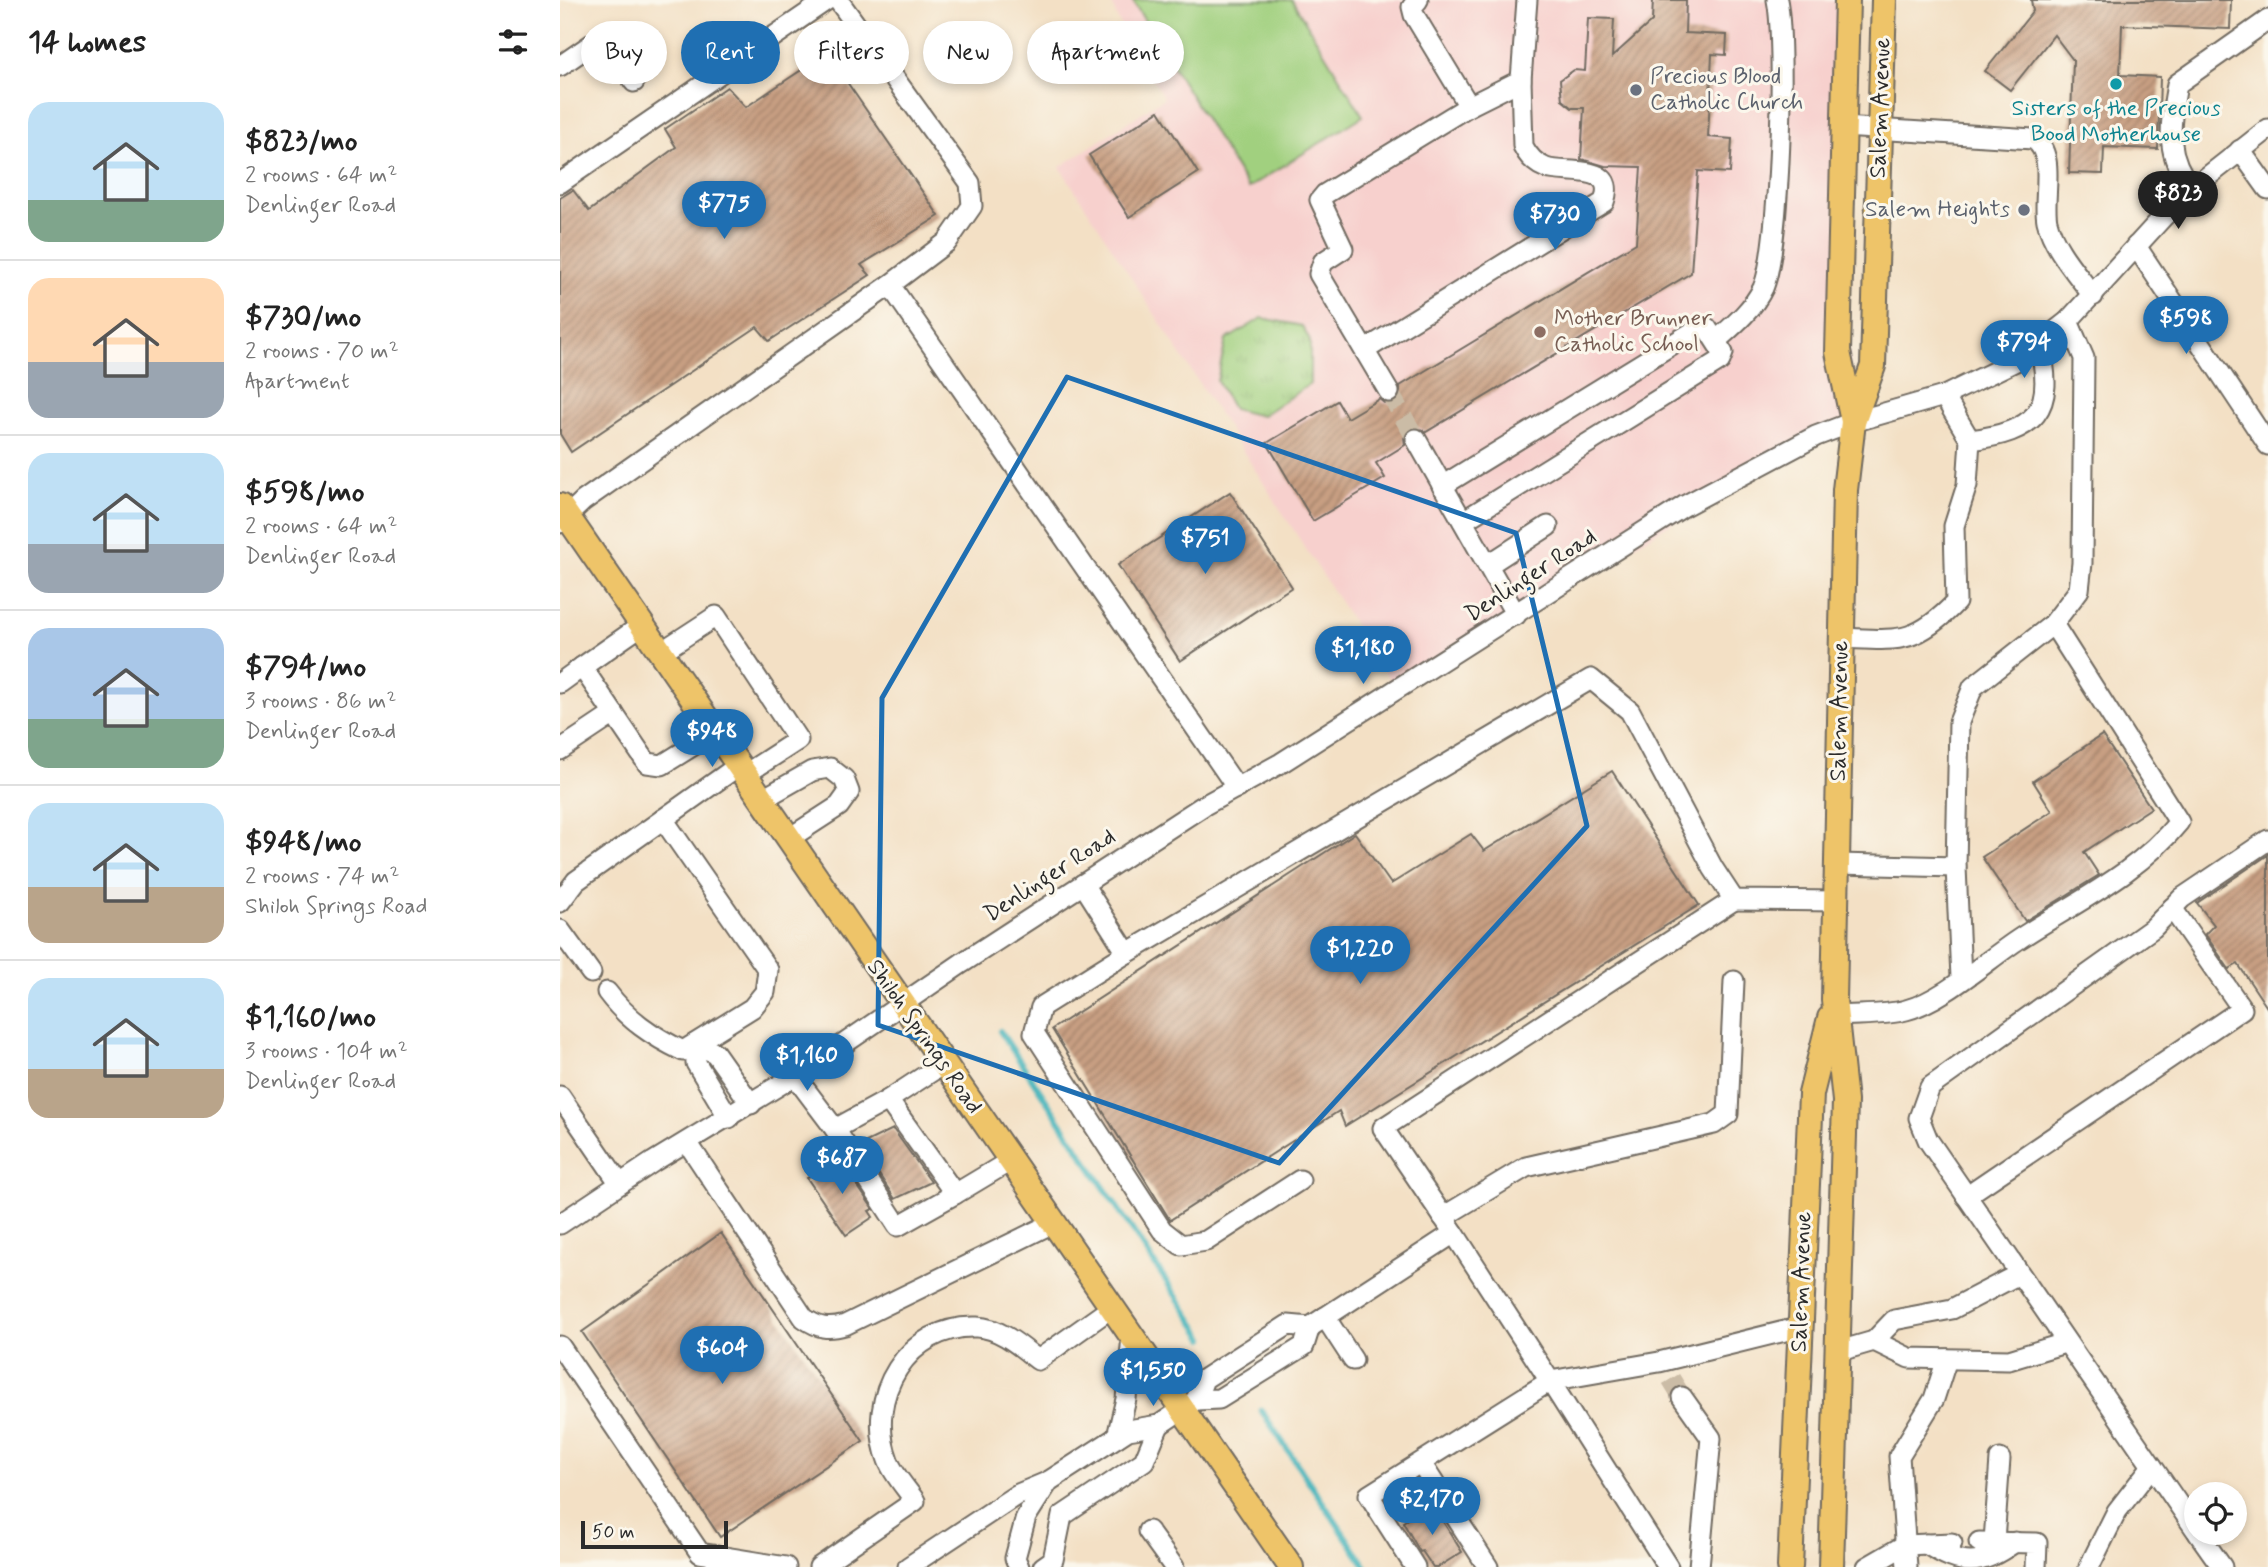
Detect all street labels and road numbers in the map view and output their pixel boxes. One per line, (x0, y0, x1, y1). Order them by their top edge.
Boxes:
street label: Salem Avenue (1864, 37, 1898, 179)
street label: Denlinger Road (1459, 522, 1604, 631)
street label: Salem Avenue (1824, 640, 1856, 782)
street label: Denlinger Road (978, 822, 1123, 931)
street label: Shiloh Springs Road (858, 954, 989, 1121)
street label: Salem Avenue (1785, 1211, 1819, 1353)

